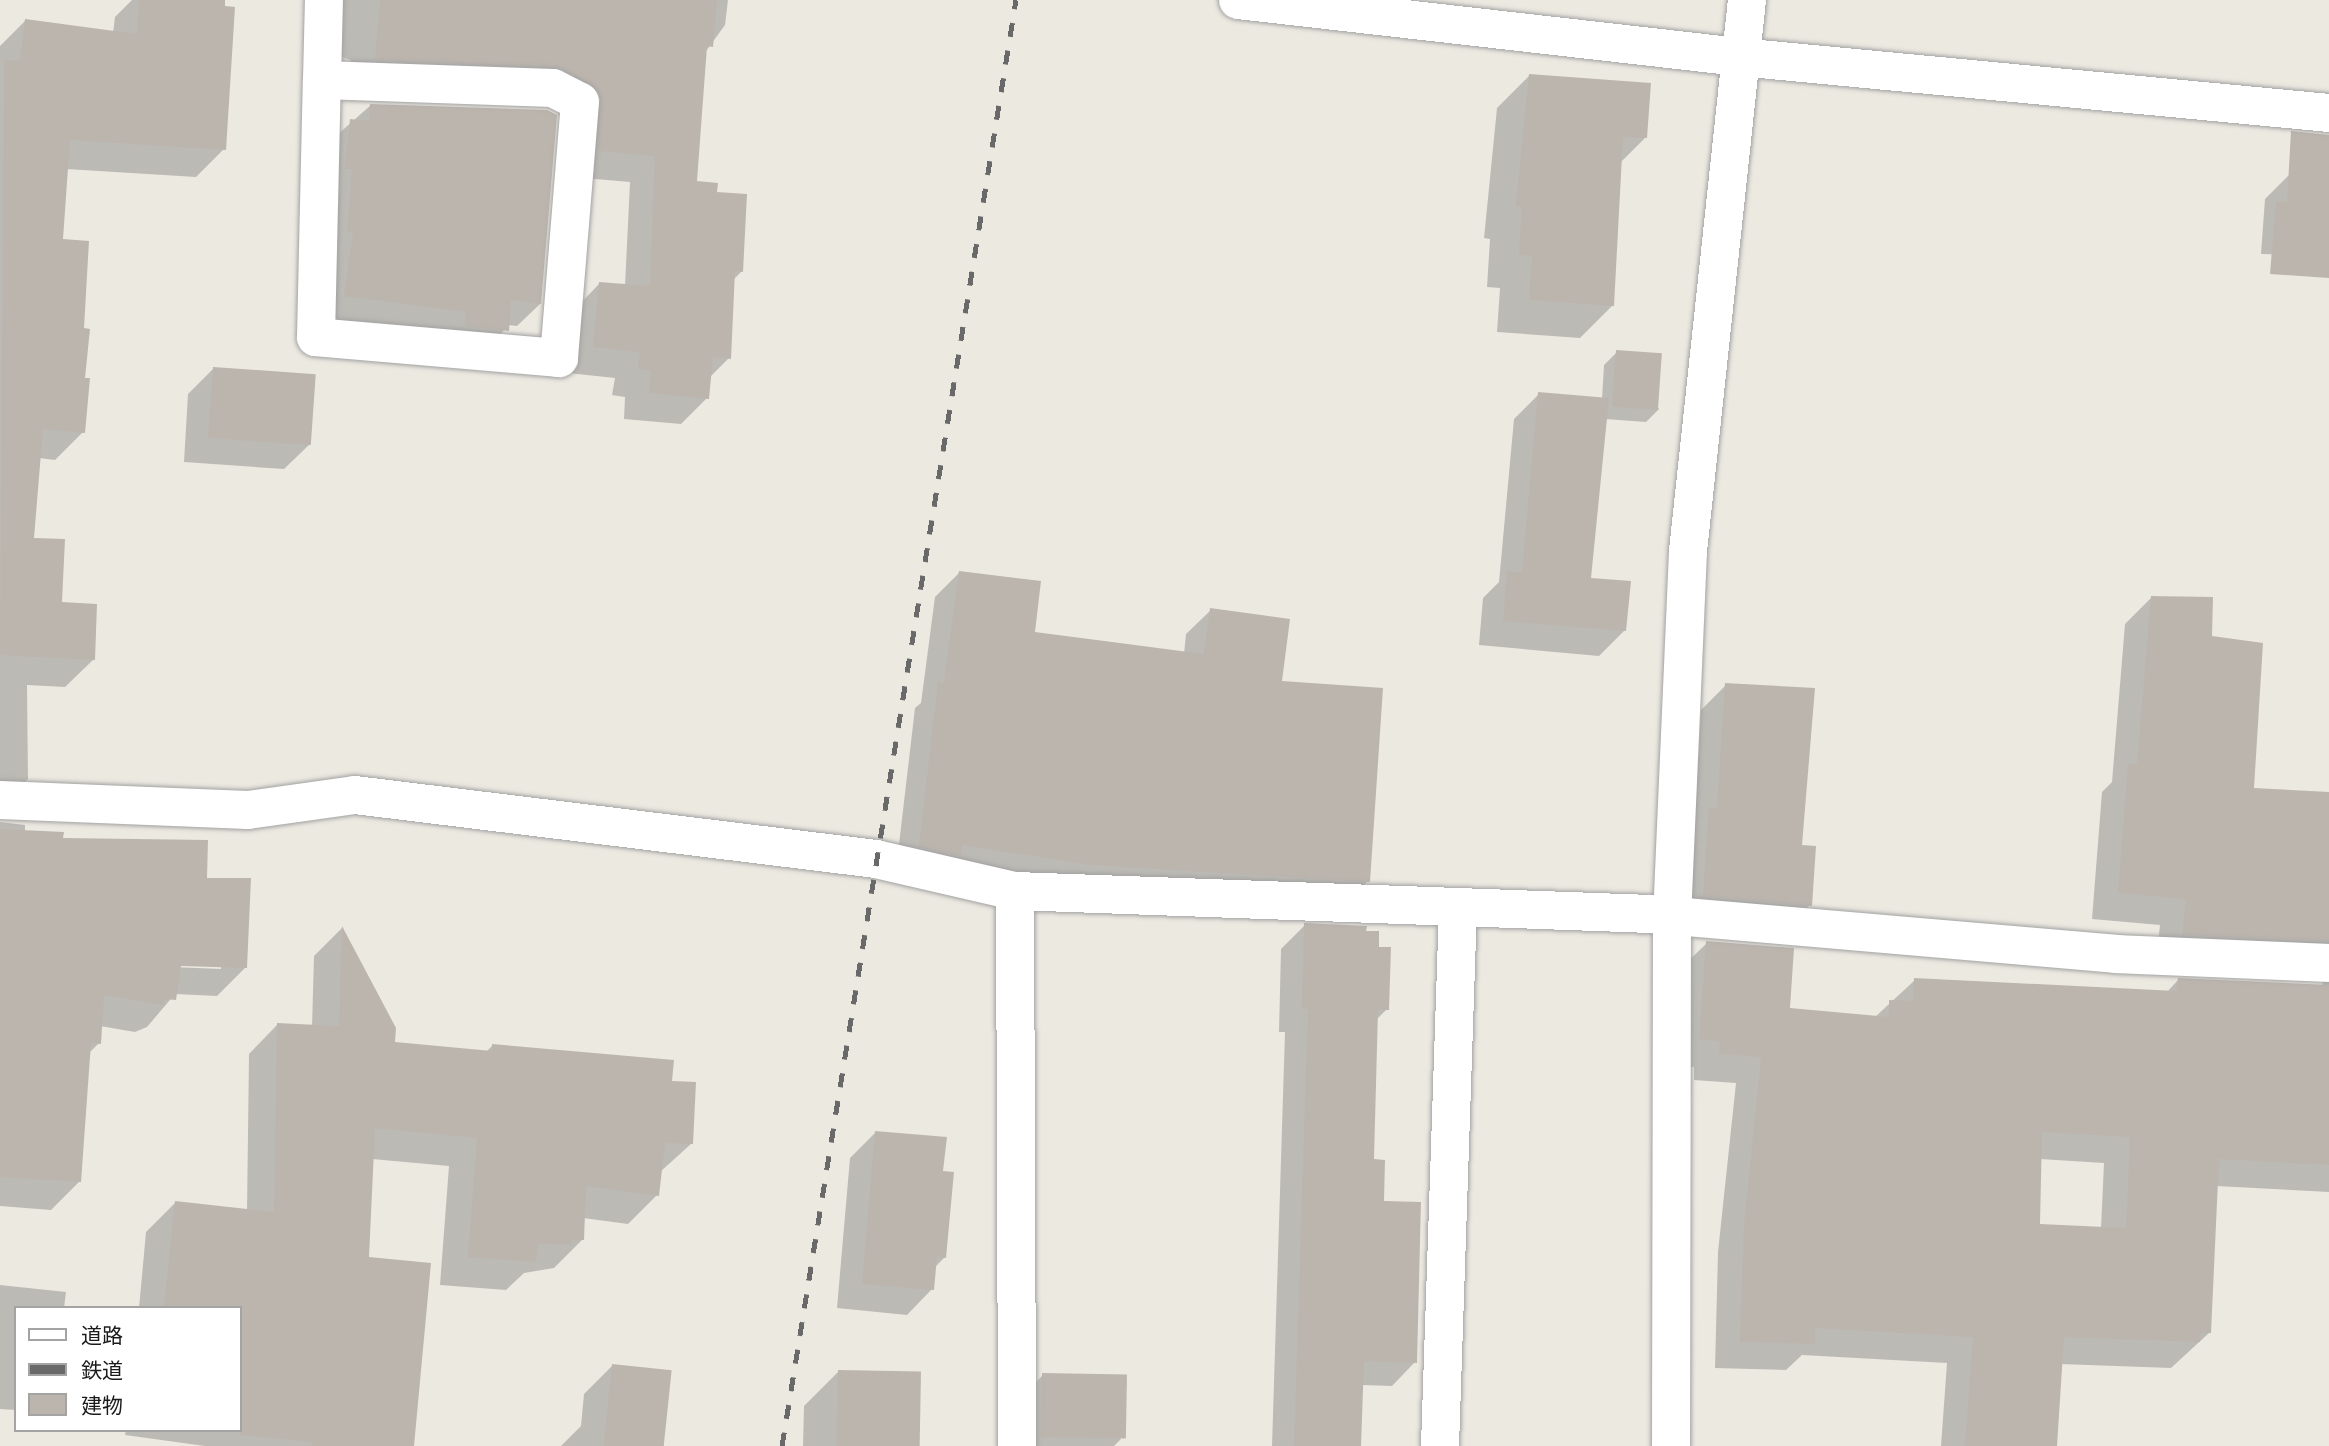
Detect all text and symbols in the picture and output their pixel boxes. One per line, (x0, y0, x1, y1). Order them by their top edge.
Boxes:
legend (14, 1306, 242, 1432)
text: 道路 (81, 1321, 123, 1351)
text: 鉄道 (81, 1356, 123, 1386)
text: 建物 (81, 1391, 123, 1421)

